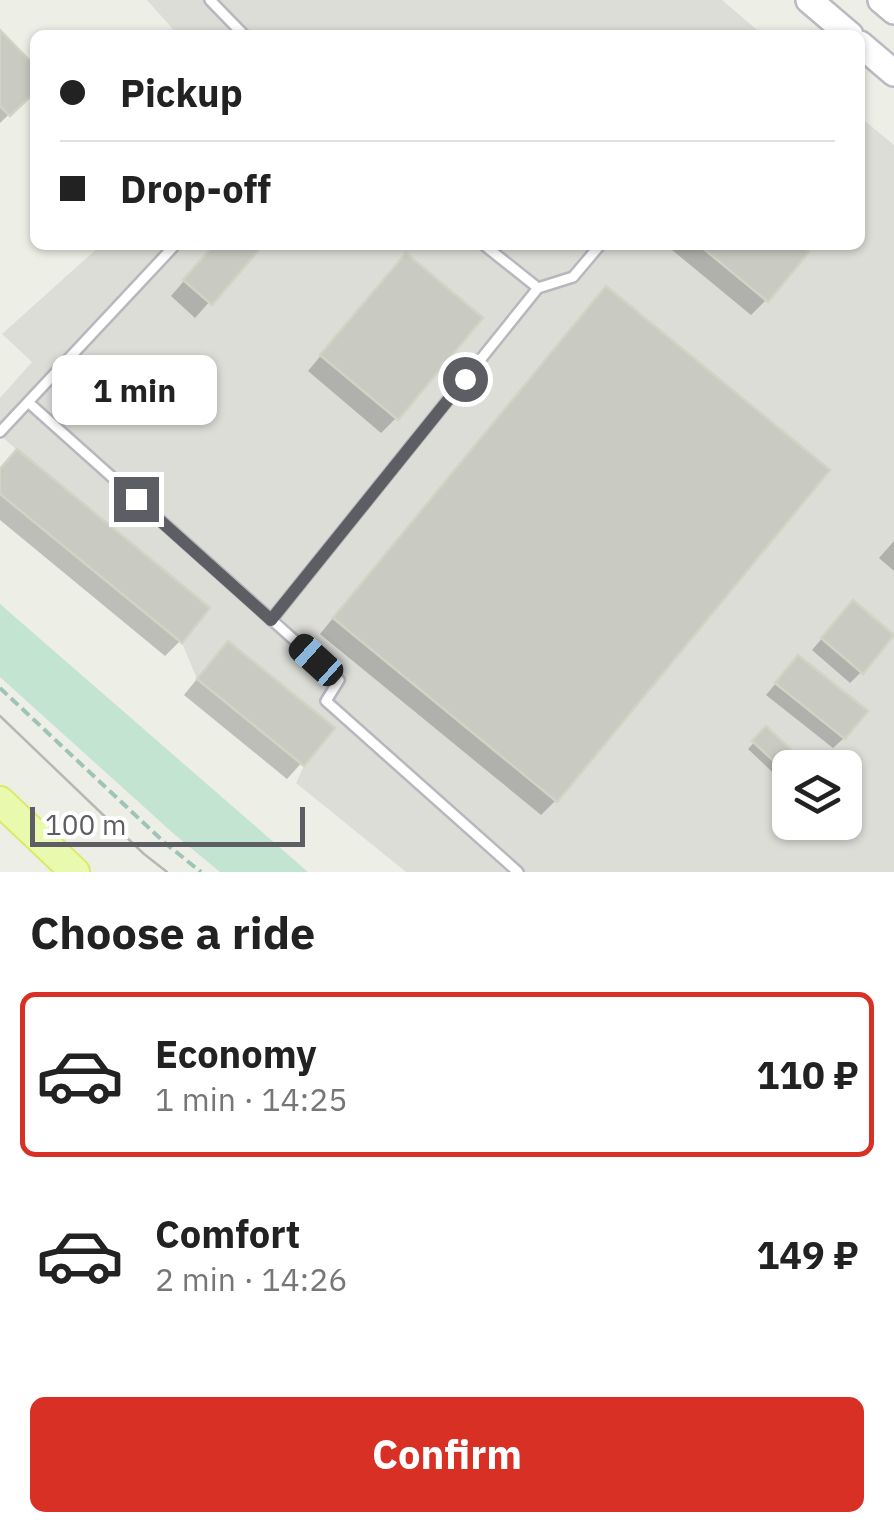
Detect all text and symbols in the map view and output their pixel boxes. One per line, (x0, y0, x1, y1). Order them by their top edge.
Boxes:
text: Pickup (120, 68, 243, 117)
text: Drop-off (120, 164, 271, 213)
callout: 1 min (54, 354, 218, 424)
route start (443, 357, 488, 402)
text: 1 min (93, 369, 176, 411)
route end (114, 477, 159, 522)
car (284, 629, 348, 691)
map controls (772, 750, 862, 840)
button: layers (772, 750, 862, 840)
scale bar (30, 802, 305, 846)
text: 100 m (45, 806, 126, 843)
text: Choose a ride (30, 903, 315, 961)
text: Economy (155, 1029, 317, 1078)
icon: car (35, 1030, 125, 1120)
text: 110 ₽ (757, 1050, 859, 1099)
text: 1 min · 14:25 (155, 1078, 348, 1120)
text: Comfort (155, 1209, 300, 1258)
icon: car (35, 1210, 125, 1300)
text: 149 ₽ (757, 1230, 859, 1279)
text: 2 min · 14:26 (155, 1258, 348, 1300)
button: Confirm (30, 1397, 864, 1512)

